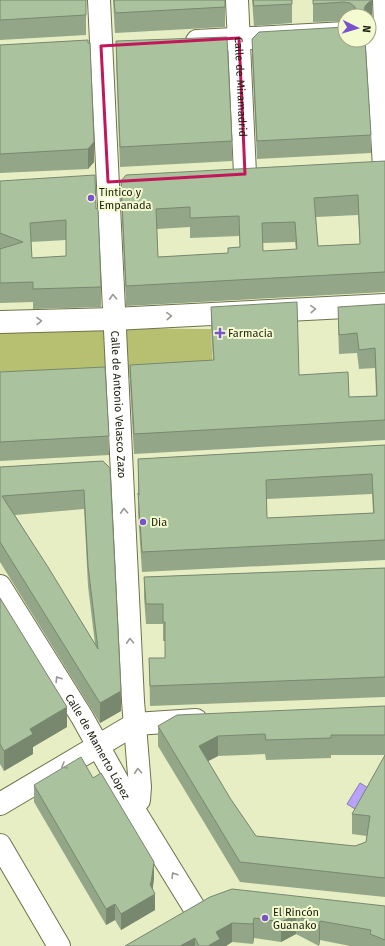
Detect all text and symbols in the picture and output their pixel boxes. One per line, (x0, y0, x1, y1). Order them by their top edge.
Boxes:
north arrow (337, 8, 377, 48)
text: N (360, 25, 373, 33)
street label: Calle de Miramadrid (232, 37, 250, 137)
place label: Tintico y Empanada (99, 186, 152, 212)
marker: Tintico y Empanada (86, 193, 96, 203)
one-way arrow (109, 294, 117, 300)
one-way arrow (310, 304, 316, 313)
one-way arrow (166, 312, 172, 321)
one-way arrow (36, 317, 42, 325)
place label: Farmacia (228, 327, 273, 340)
marker: Farmacia (215, 328, 225, 338)
street label: Calle de Antonio Velasco Zazo (109, 330, 129, 479)
one-way arrow (119, 508, 128, 514)
place label: Dia (151, 516, 167, 529)
marker: Dia (138, 517, 148, 527)
one-way arrow (126, 638, 134, 644)
one-way arrow (56, 676, 63, 683)
street label: Calle de Mamerto López (63, 691, 133, 802)
one-way arrow (61, 761, 68, 768)
one-way arrow (134, 768, 143, 774)
one-way arrow (172, 872, 179, 879)
place label: El Rincón Guanako (273, 906, 319, 932)
marker: El Rincón Guanako (260, 913, 270, 923)

